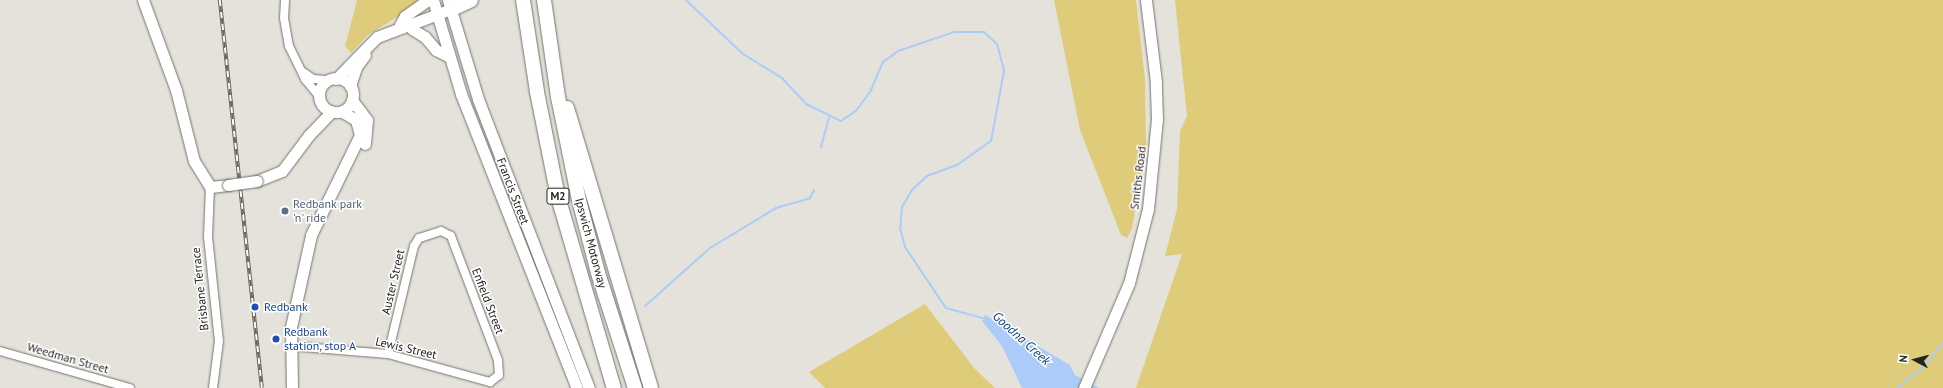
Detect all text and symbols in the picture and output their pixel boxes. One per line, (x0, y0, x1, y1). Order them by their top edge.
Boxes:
street label: Smiths Road (1127, 146, 1149, 210)
street label: Francis Street (494, 156, 532, 226)
road number: M2 (546, 187, 570, 205)
street label: Ipswich Motorway (572, 196, 610, 290)
place label: Redbank park 'n' ride (293, 197, 362, 225)
marker: Redbank park 'n' ride (280, 206, 290, 216)
street label: Brisbane Terrace (188, 246, 212, 332)
street label: Auster Street (379, 248, 407, 316)
street label: Enfield Street (469, 266, 507, 336)
place label: Redbank (264, 300, 308, 314)
marker: Redbank (249, 301, 261, 313)
water label: Goodna Creek (989, 309, 1053, 369)
place label: Redbank station, stop A (284, 325, 357, 353)
marker: Redbank station, stop A (271, 334, 281, 344)
street label: Lewis Street (374, 334, 438, 362)
street label: Weedman Street (26, 339, 110, 377)
north arrow (1895, 340, 1935, 380)
text: N (1896, 354, 1910, 363)

